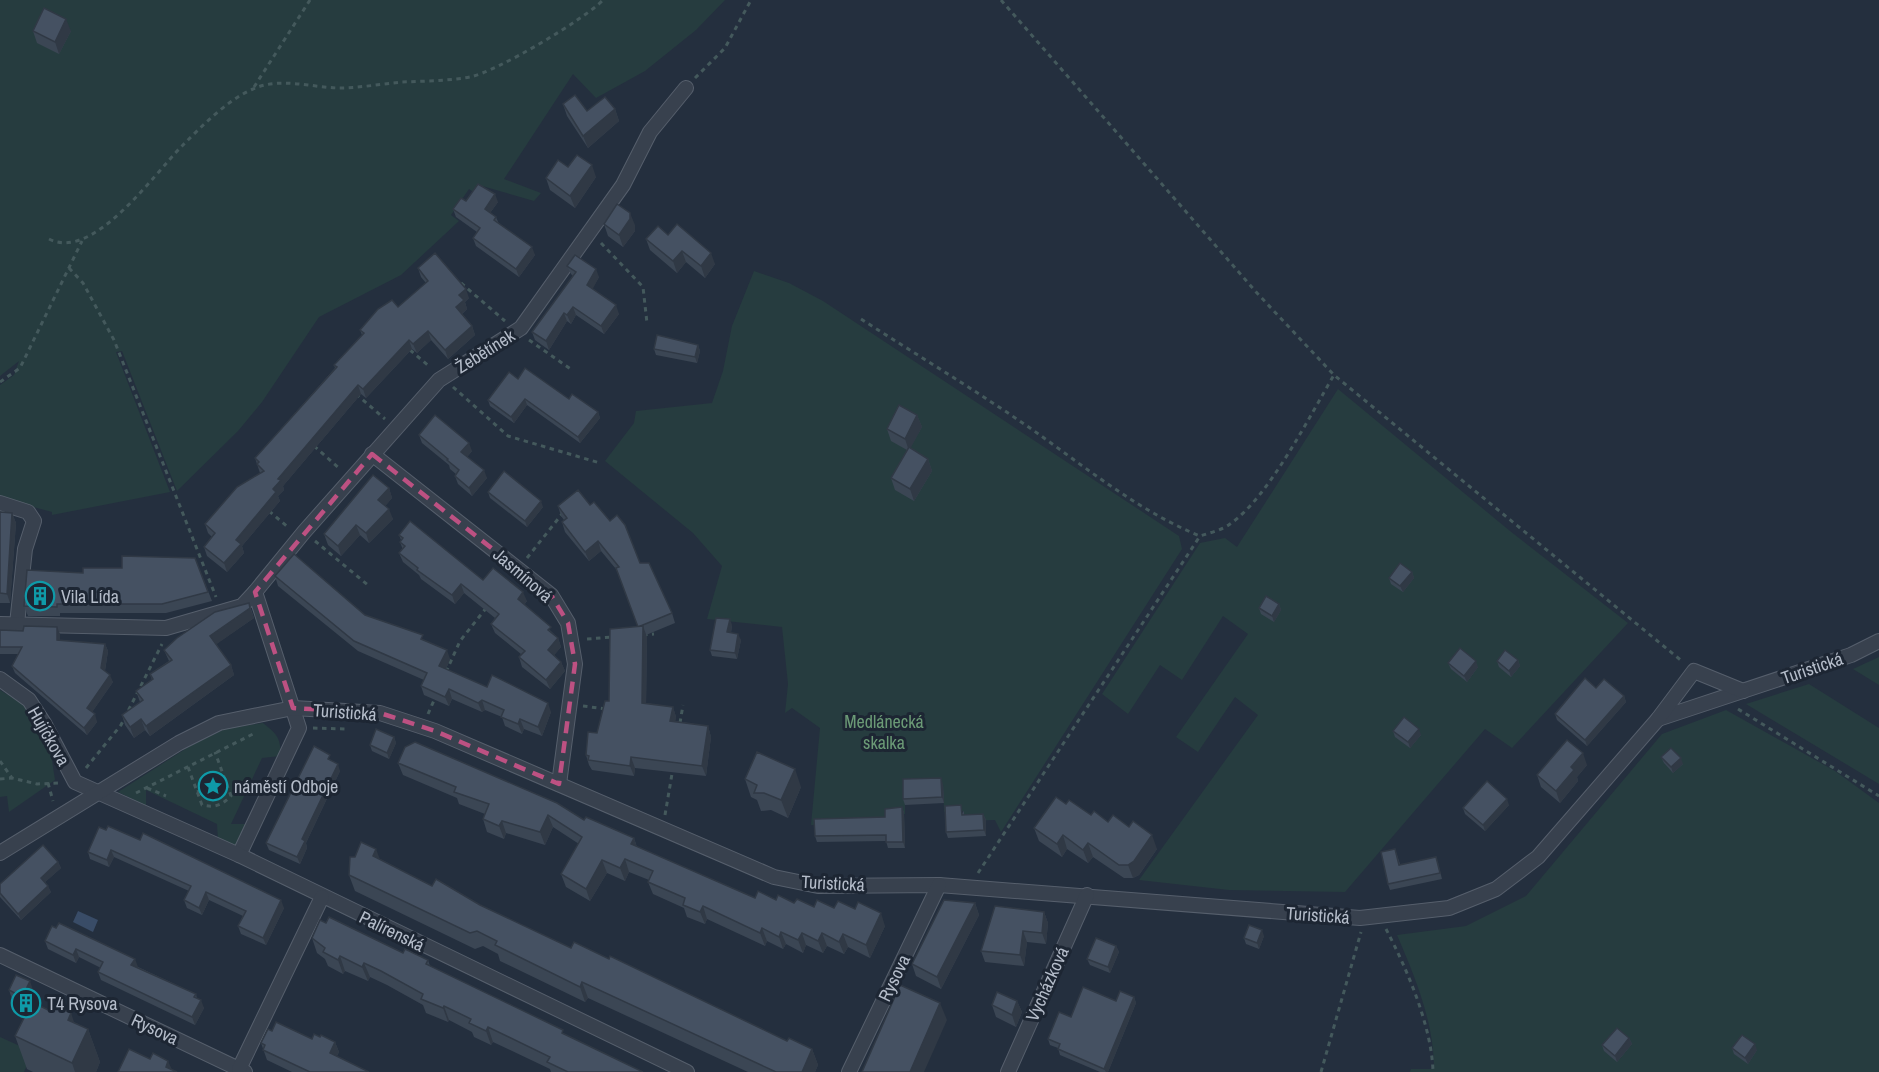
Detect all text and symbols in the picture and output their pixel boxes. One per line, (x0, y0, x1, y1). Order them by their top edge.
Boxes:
street label: Žebětínek (451, 323, 520, 379)
street label: Jasmínová (488, 542, 558, 608)
building icon: Vila Lída (24, 580, 56, 612)
place label: Vila Lída (61, 584, 119, 609)
street label: Turistická (1778, 646, 1846, 690)
street label: Turistická (312, 697, 378, 727)
street label: Hujíčkova (22, 702, 76, 770)
park label: Medlánecká skalka (844, 709, 924, 755)
place icon: náměstí Odboje (197, 770, 229, 802)
place label: náměstí Odboje (234, 774, 338, 799)
street label: Turistická (801, 869, 865, 897)
street label: Turistická (1285, 900, 1351, 930)
street label: Palírenská (355, 904, 429, 958)
street label: Vycházková (1020, 943, 1074, 1025)
street label: Rysova (872, 950, 916, 1006)
building icon: T4 Rysova (10, 987, 42, 1019)
place label: T4 Rysova (47, 991, 118, 1016)
street label: Rysova (127, 1007, 183, 1051)

